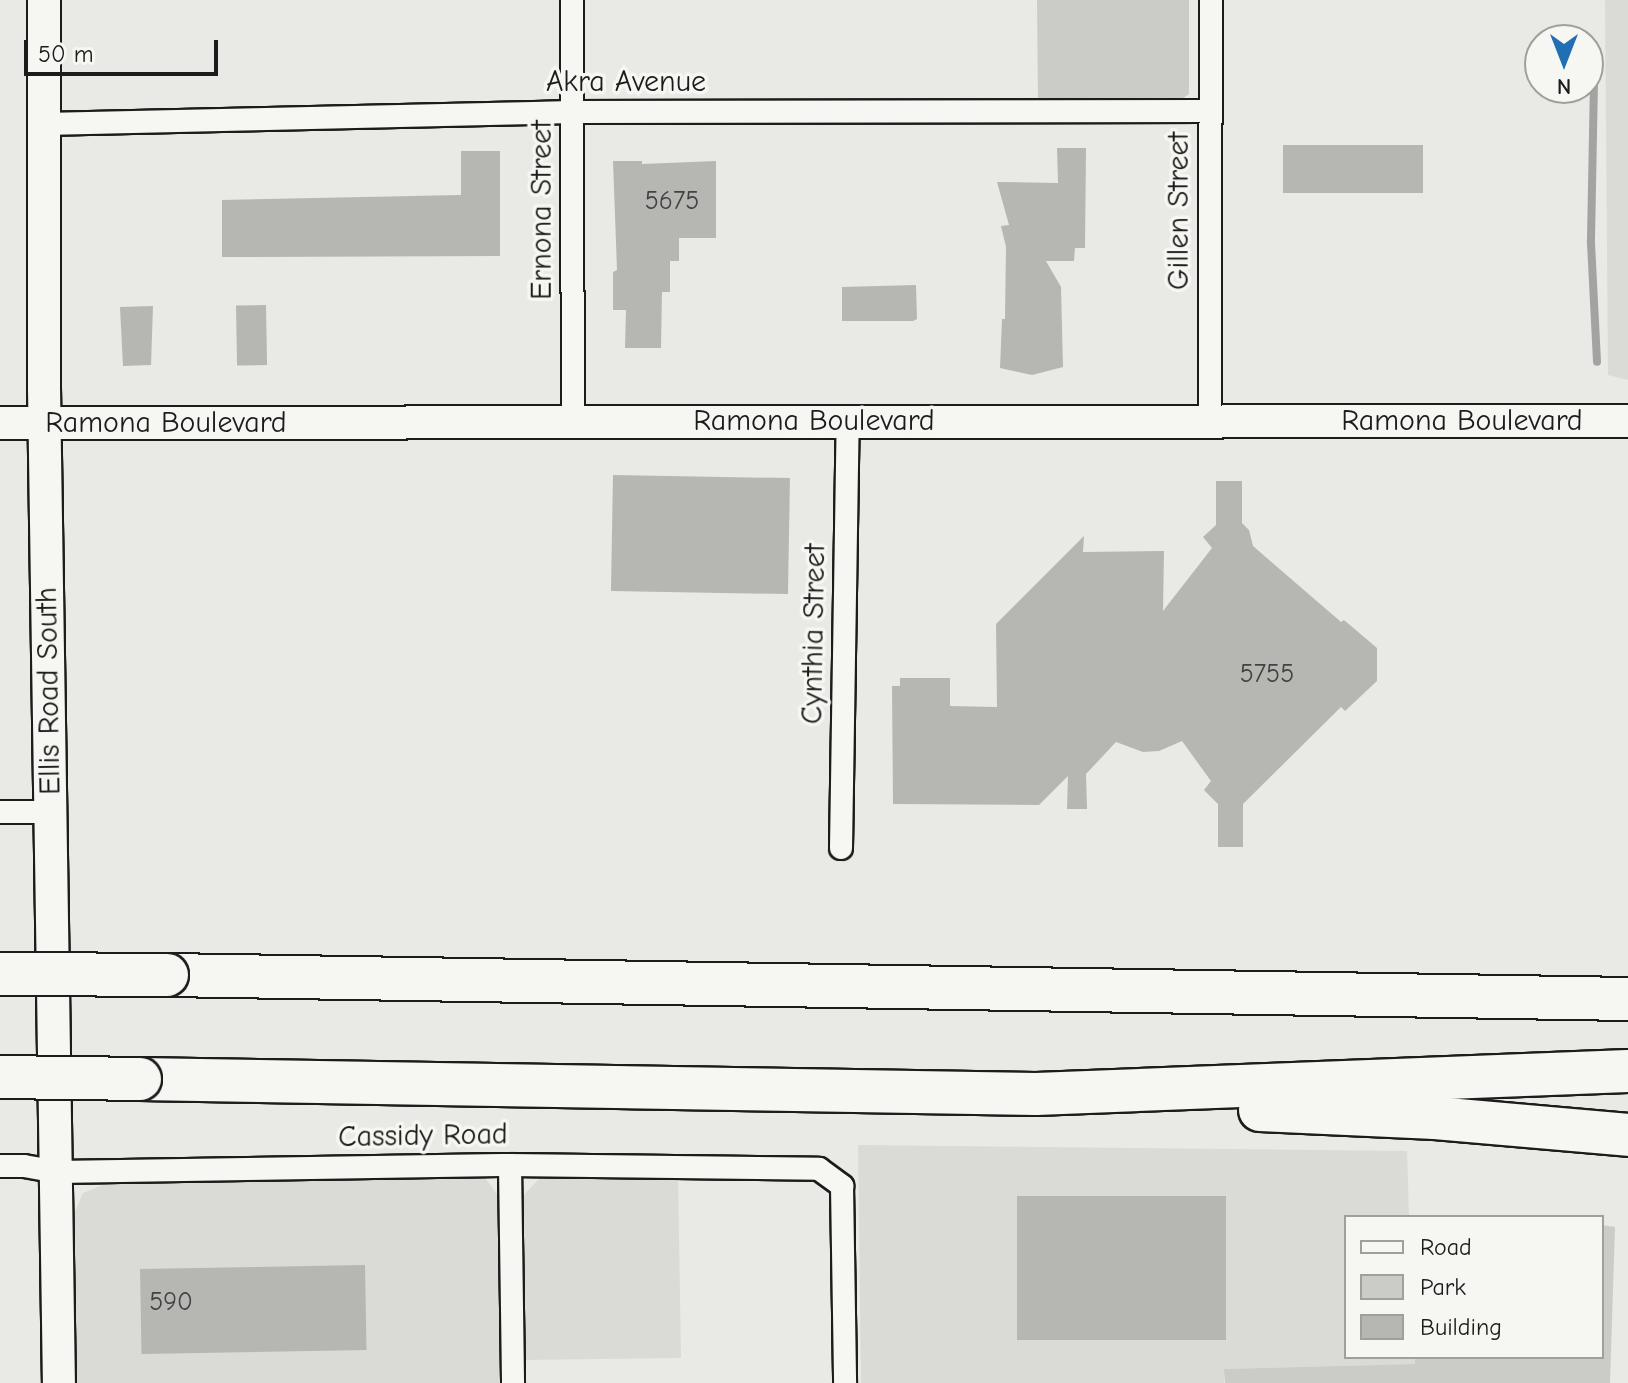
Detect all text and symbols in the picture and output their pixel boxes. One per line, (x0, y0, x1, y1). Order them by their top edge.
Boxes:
scale bar (28, 24, 222, 74)
north arrow (1524, 24, 1604, 104)
text: 50 m (38, 40, 94, 68)
street label: Akra Avenue (546, 64, 706, 100)
text: N (1557, 73, 1571, 99)
street label: Ernona Street (524, 120, 560, 300)
street label: Gillen Street (1161, 132, 1197, 290)
house number: 5675 (645, 186, 699, 218)
street label: Ramona Boulevard (693, 403, 935, 439)
street label: Ramona Boulevard (1341, 403, 1583, 439)
street label: Ramona Boulevard (45, 405, 287, 441)
street label: Cynthia Street (794, 543, 834, 725)
street label: Ellis Road South (29, 587, 69, 795)
house number: 5755 (1240, 659, 1294, 691)
street label: Cassidy Road (338, 1117, 508, 1155)
legend (1344, 1215, 1604, 1359)
text: Road (1420, 1233, 1472, 1261)
text: Park (1420, 1273, 1466, 1301)
house number: 590 (149, 1287, 193, 1319)
text: Building (1420, 1313, 1502, 1341)

